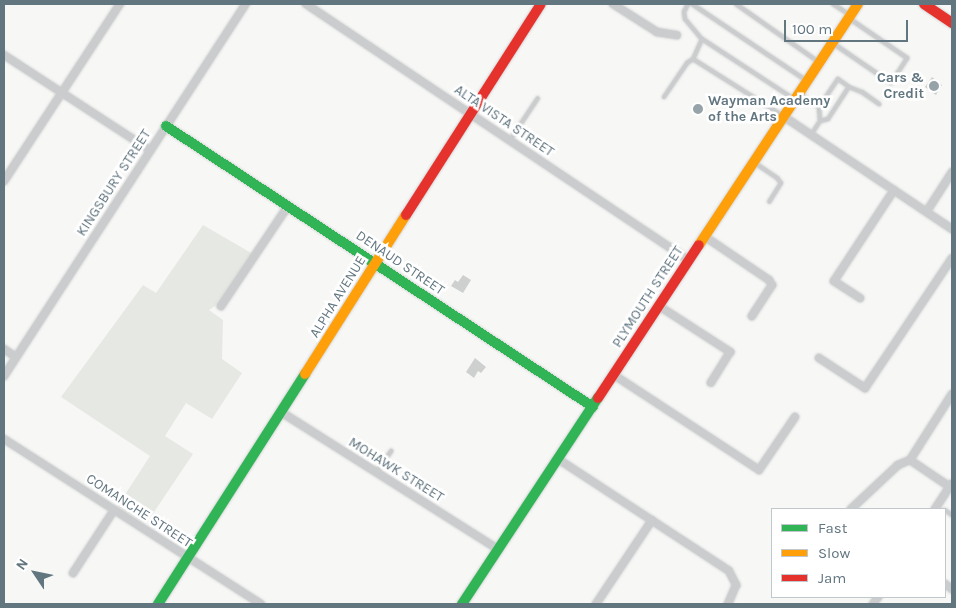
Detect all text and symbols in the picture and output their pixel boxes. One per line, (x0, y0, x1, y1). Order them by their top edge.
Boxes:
scale bar (786, 10, 910, 42)
text: 100 m (792, 20, 832, 38)
place label: Cars & Credit (877, 70, 924, 102)
marker: Cars & Credit (928, 80, 940, 92)
street label: ALTA VISTA STREET (451, 81, 557, 161)
place label: Wayman Academy of the Arts (708, 93, 830, 125)
marker: Wayman Academy of the Arts (692, 103, 704, 115)
street label: KINGSBURY STREET (73, 127, 155, 239)
street label: DENAUD STREET (353, 227, 447, 299)
street label: PLYMOUTH STREET (609, 243, 687, 351)
street label: ALPHA AVENUE (306, 253, 370, 341)
street label: MOHAWK STREET (345, 434, 447, 506)
street label: COMANCHE STREET (83, 470, 195, 552)
legend (771, 508, 946, 598)
text: Fast (818, 519, 847, 537)
text: Slow (818, 544, 850, 562)
north arrow (10, 548, 60, 598)
text: N (12, 555, 32, 573)
text: Jam (818, 569, 846, 587)

